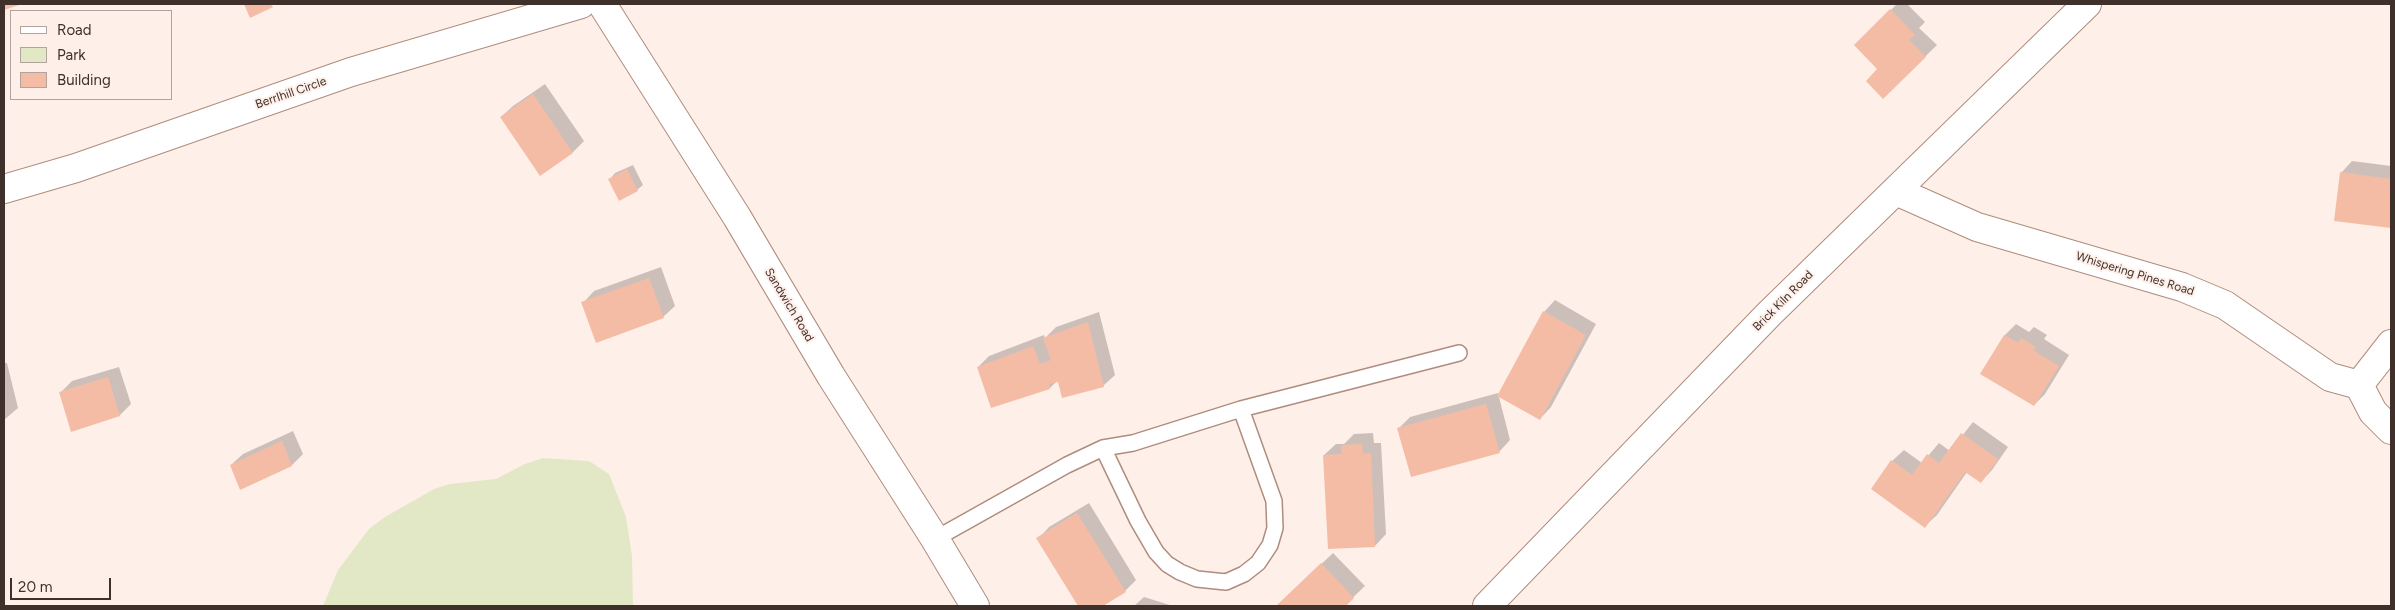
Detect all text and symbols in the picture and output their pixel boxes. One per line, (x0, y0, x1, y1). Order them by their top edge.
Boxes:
legend (10, 10, 172, 100)
text: Road (57, 21, 92, 39)
text: Park (57, 46, 86, 64)
text: Building (57, 71, 111, 89)
street label: BerrIhill Circle (254, 74, 328, 112)
street label: Whispering Pines Road (2074, 249, 2196, 299)
street label: Sandwich Road (761, 266, 817, 344)
street label: Brick Kiln Road (1750, 268, 1816, 334)
scale bar (12, 568, 114, 600)
text: 20 m (18, 578, 52, 596)

